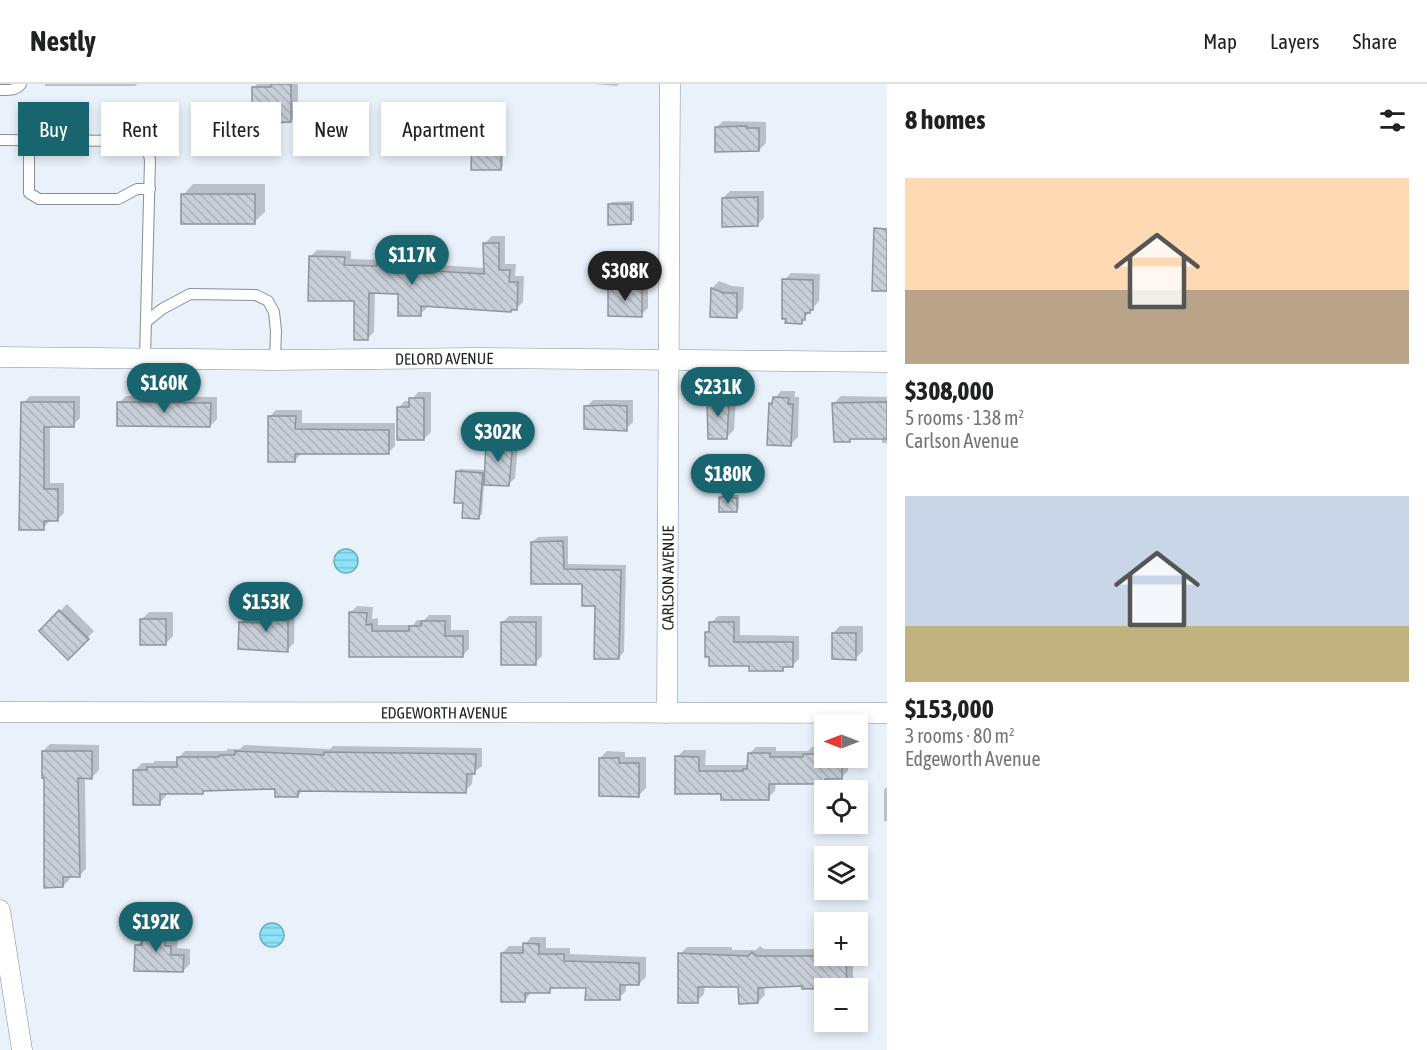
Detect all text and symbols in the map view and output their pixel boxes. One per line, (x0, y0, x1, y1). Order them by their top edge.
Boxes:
text: Nestly (30, 25, 96, 57)
text: Map (1203, 29, 1237, 53)
text: Layers (1270, 29, 1320, 53)
text: Share (1353, 29, 1397, 53)
chip: Buy (18, 102, 89, 156)
chip: Rent (101, 102, 179, 156)
chip: Filters (191, 102, 281, 156)
chip: New (293, 102, 369, 156)
chip: Apartment (381, 102, 506, 156)
icon: filters (1376, 104, 1409, 137)
text: 8 homes (905, 105, 985, 135)
icon: home (1103, 217, 1211, 325)
pin: $117K (370, 235, 454, 286)
text: $117K (389, 243, 435, 266)
pin: $308K (583, 251, 667, 302)
text: $308K (602, 259, 648, 282)
street label: DELORD AVENUE (395, 349, 493, 368)
pin: $160K (122, 363, 206, 414)
pin: $231K (676, 367, 760, 418)
text: $160K (141, 371, 187, 394)
text: $231K (695, 375, 741, 398)
text: $308,000 (905, 376, 994, 406)
text: 5 rooms · 138 m² (905, 406, 1024, 429)
pin: $302K (456, 412, 540, 463)
text: $302K (475, 420, 521, 443)
text: Carlson Avenue (905, 429, 1019, 452)
pin: $180K (686, 454, 770, 505)
text: $180K (705, 462, 751, 485)
street label: CARLSON AVENUE (658, 525, 677, 631)
icon: home (1103, 535, 1211, 643)
pin: $153K (224, 582, 308, 633)
text: $153K (243, 590, 289, 613)
text: $153,000 (905, 694, 994, 724)
street label: EDGEWORTH AVENUE (381, 703, 507, 722)
north arrow (814, 714, 868, 768)
map controls (814, 714, 868, 1032)
text: 3 rooms · 80 m² (905, 724, 1015, 747)
text: Edgeworth Avenue (905, 747, 1040, 770)
button: locate (814, 780, 868, 834)
button: layers (814, 846, 868, 900)
pin: $192K (114, 902, 198, 953)
text: $192K (133, 910, 179, 933)
button: + (814, 912, 868, 966)
button: − (814, 978, 868, 1032)

